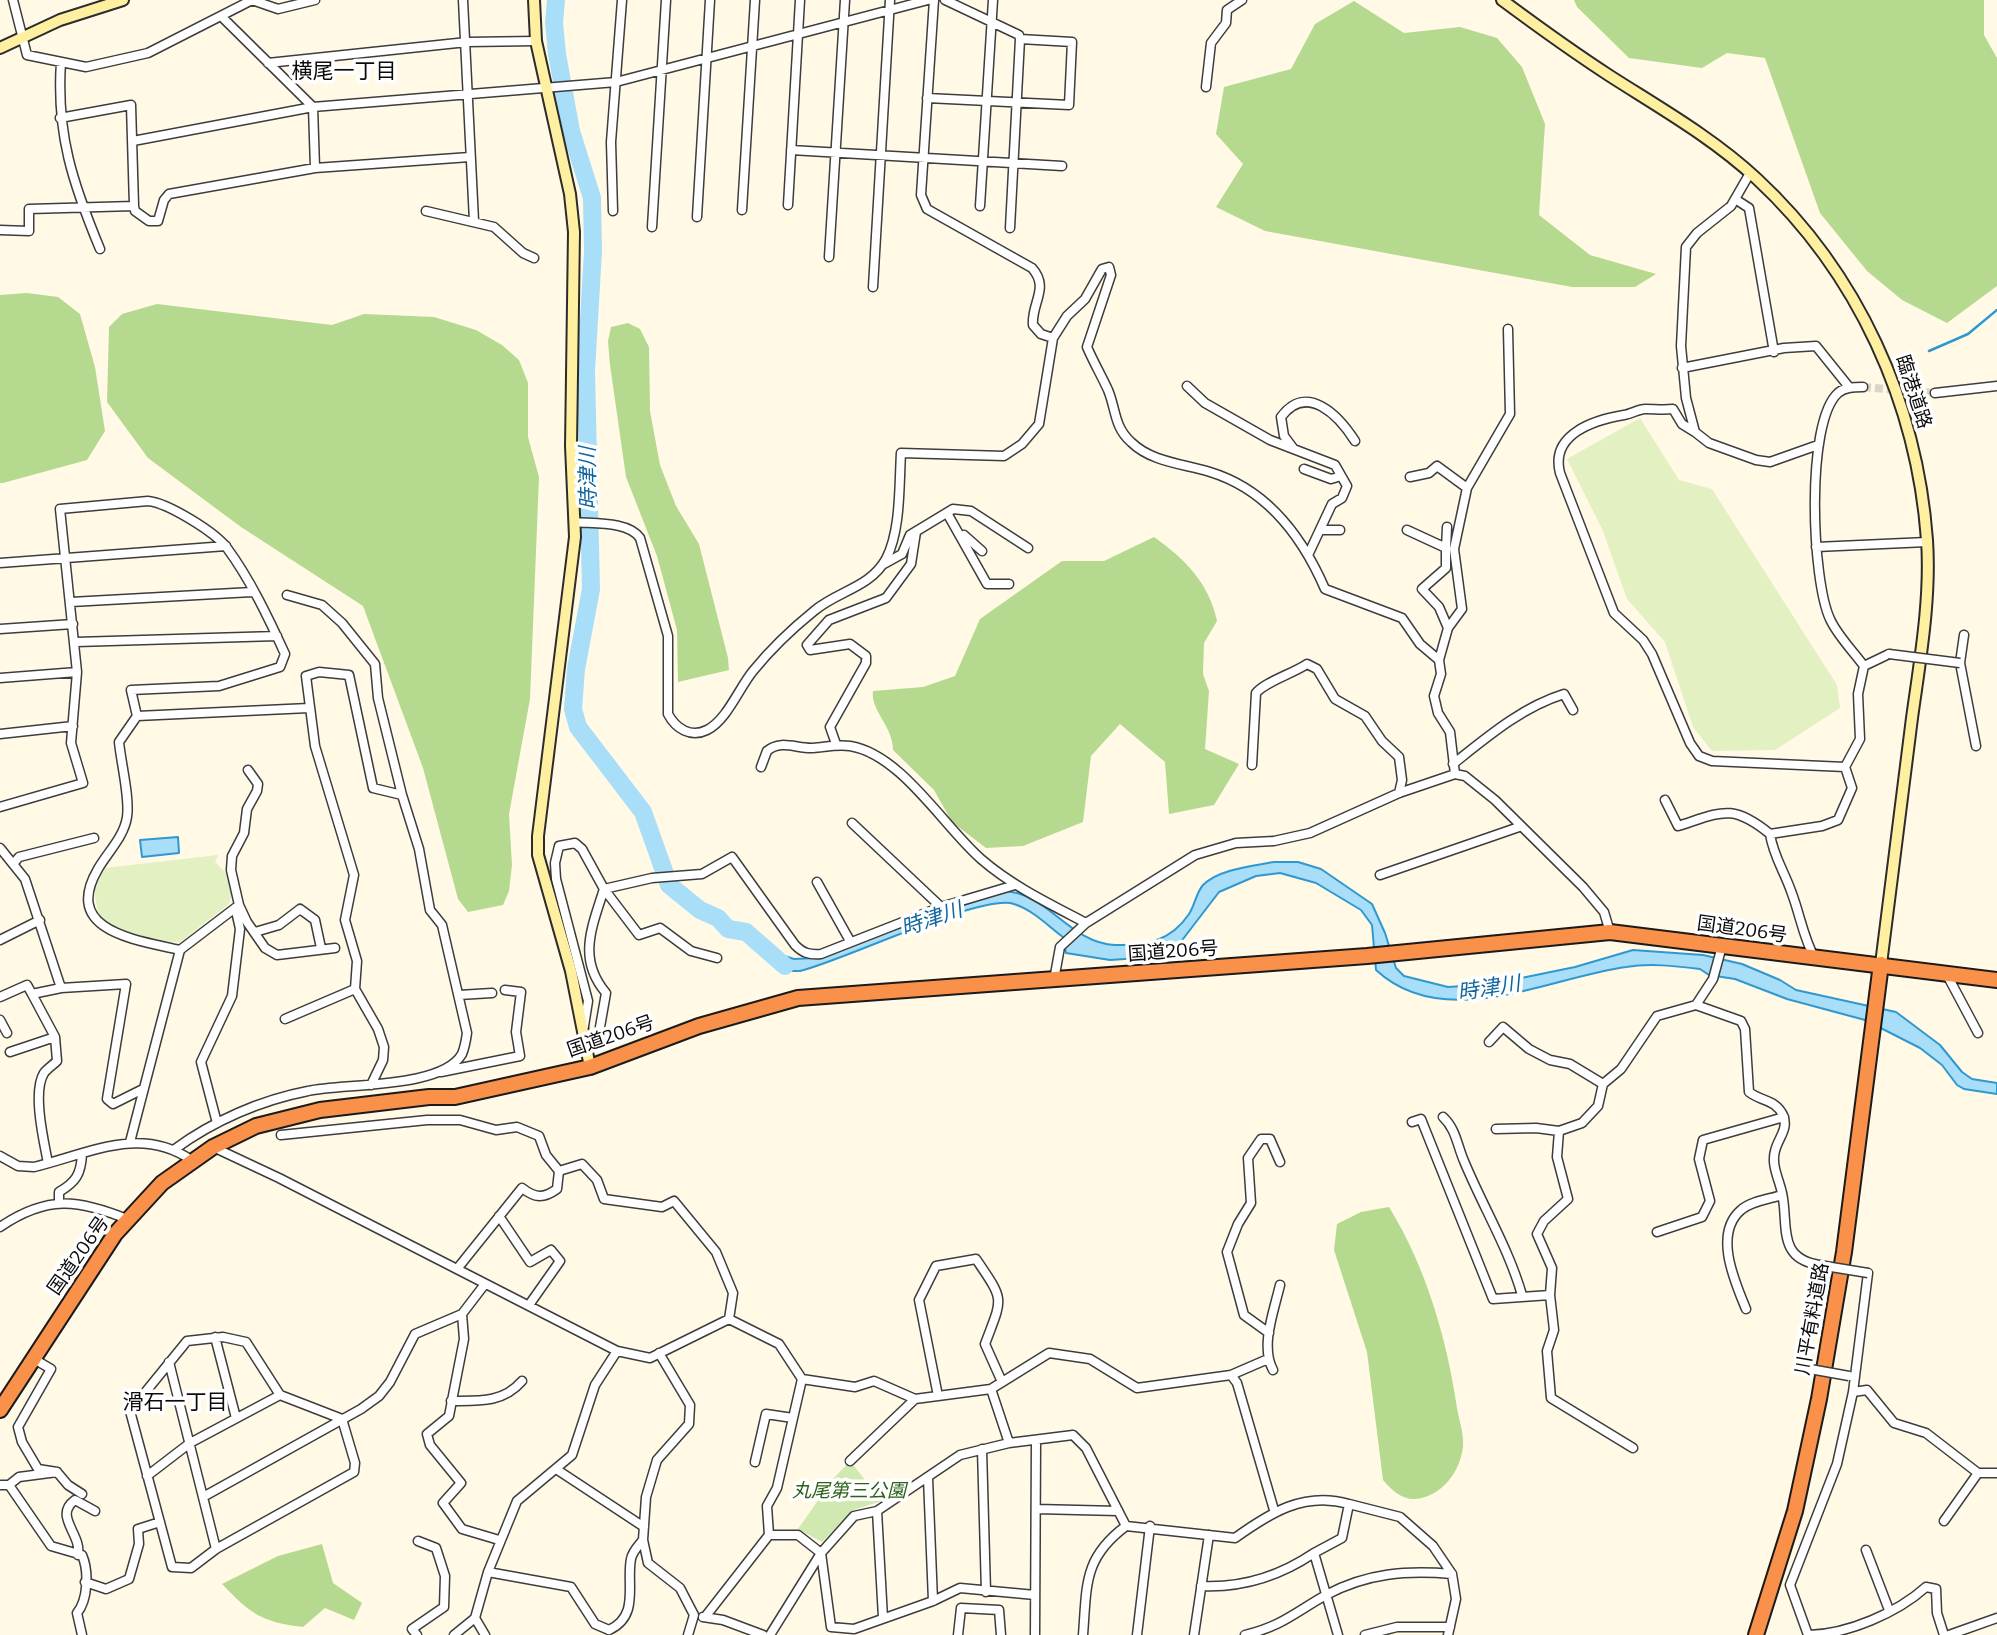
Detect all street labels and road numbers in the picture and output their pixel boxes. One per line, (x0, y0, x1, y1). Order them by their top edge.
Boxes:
street label: 臨港道路 (1890, 352, 1936, 432)
street label: 国道206号 (1696, 912, 1788, 948)
street label: 国道206号 (1127, 937, 1219, 967)
street label: 国道206号 (564, 1011, 658, 1063)
street label: 国道206号 (44, 1212, 114, 1300)
street label: 川平有料道路 (1792, 1261, 1834, 1377)

